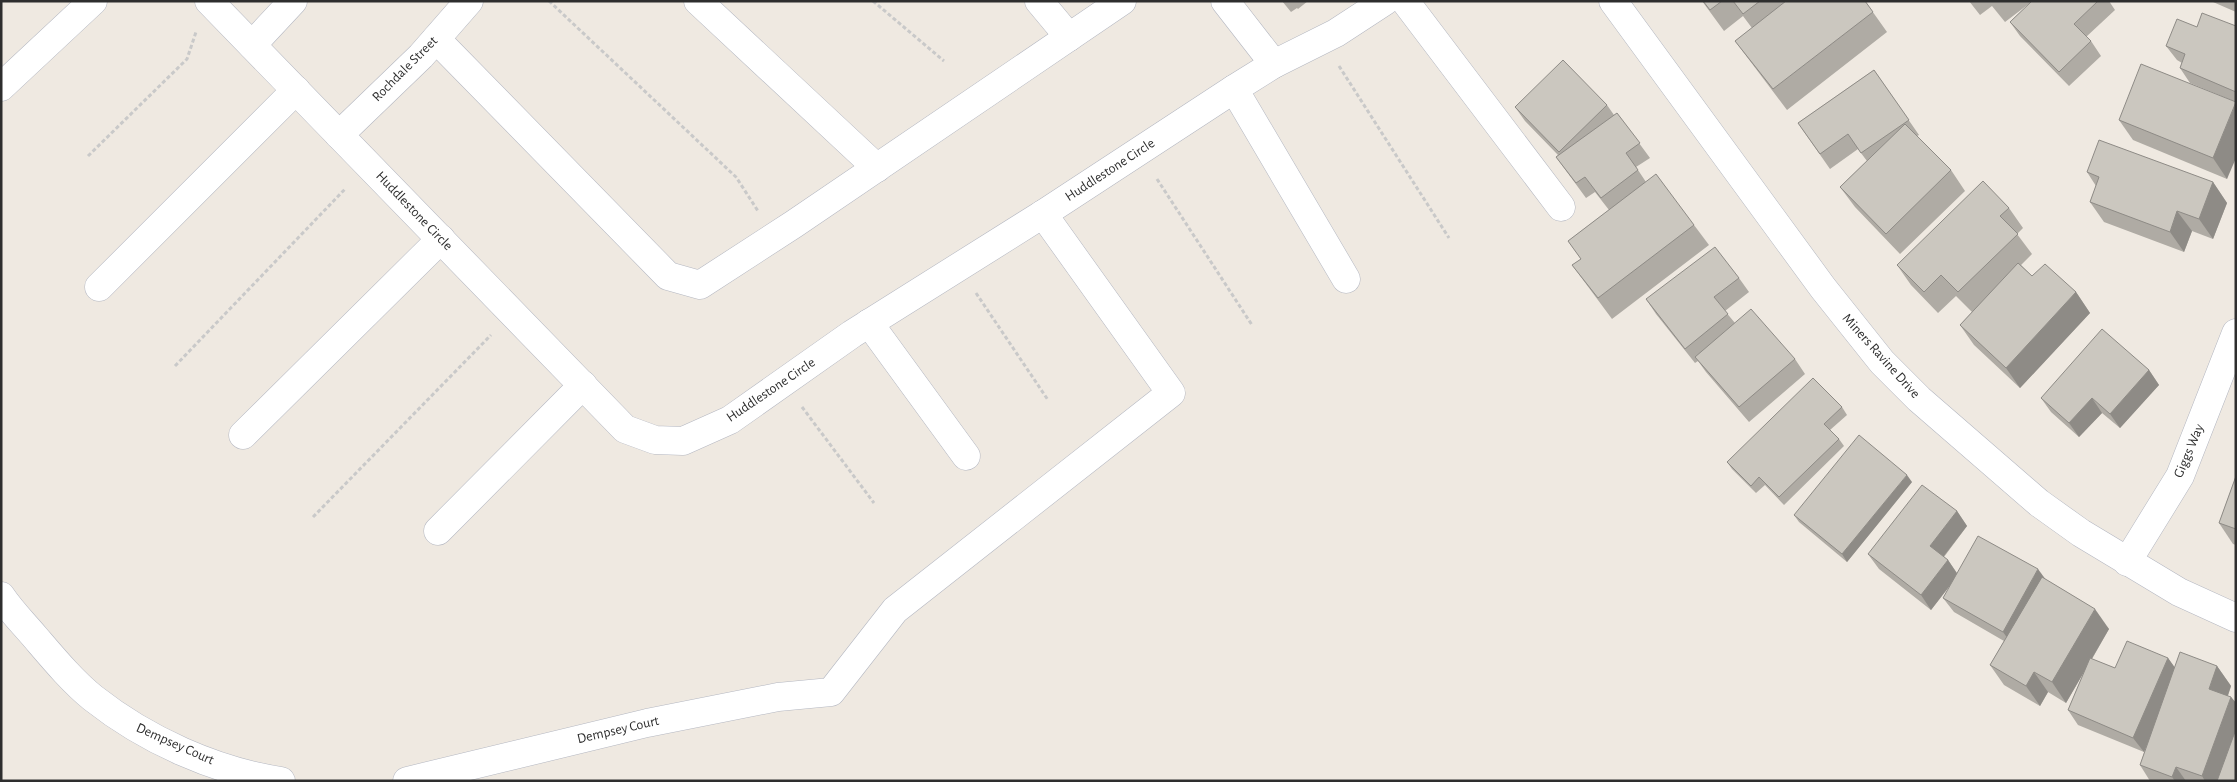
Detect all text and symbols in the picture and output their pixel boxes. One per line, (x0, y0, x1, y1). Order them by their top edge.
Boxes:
street label: Rochdale Street (370, 33, 441, 104)
street label: Huddlestone Circle (1063, 136, 1157, 204)
street label: Huddlestone Circle (373, 169, 455, 253)
street label: Miners Ravine Drive (1840, 311, 1922, 401)
street label: Huddlestone Circle (724, 355, 818, 425)
street label: Giggs Way (2171, 422, 2207, 480)
street label: Dempsey Court (576, 714, 661, 746)
street label: Dempsey Court (134, 721, 217, 768)

